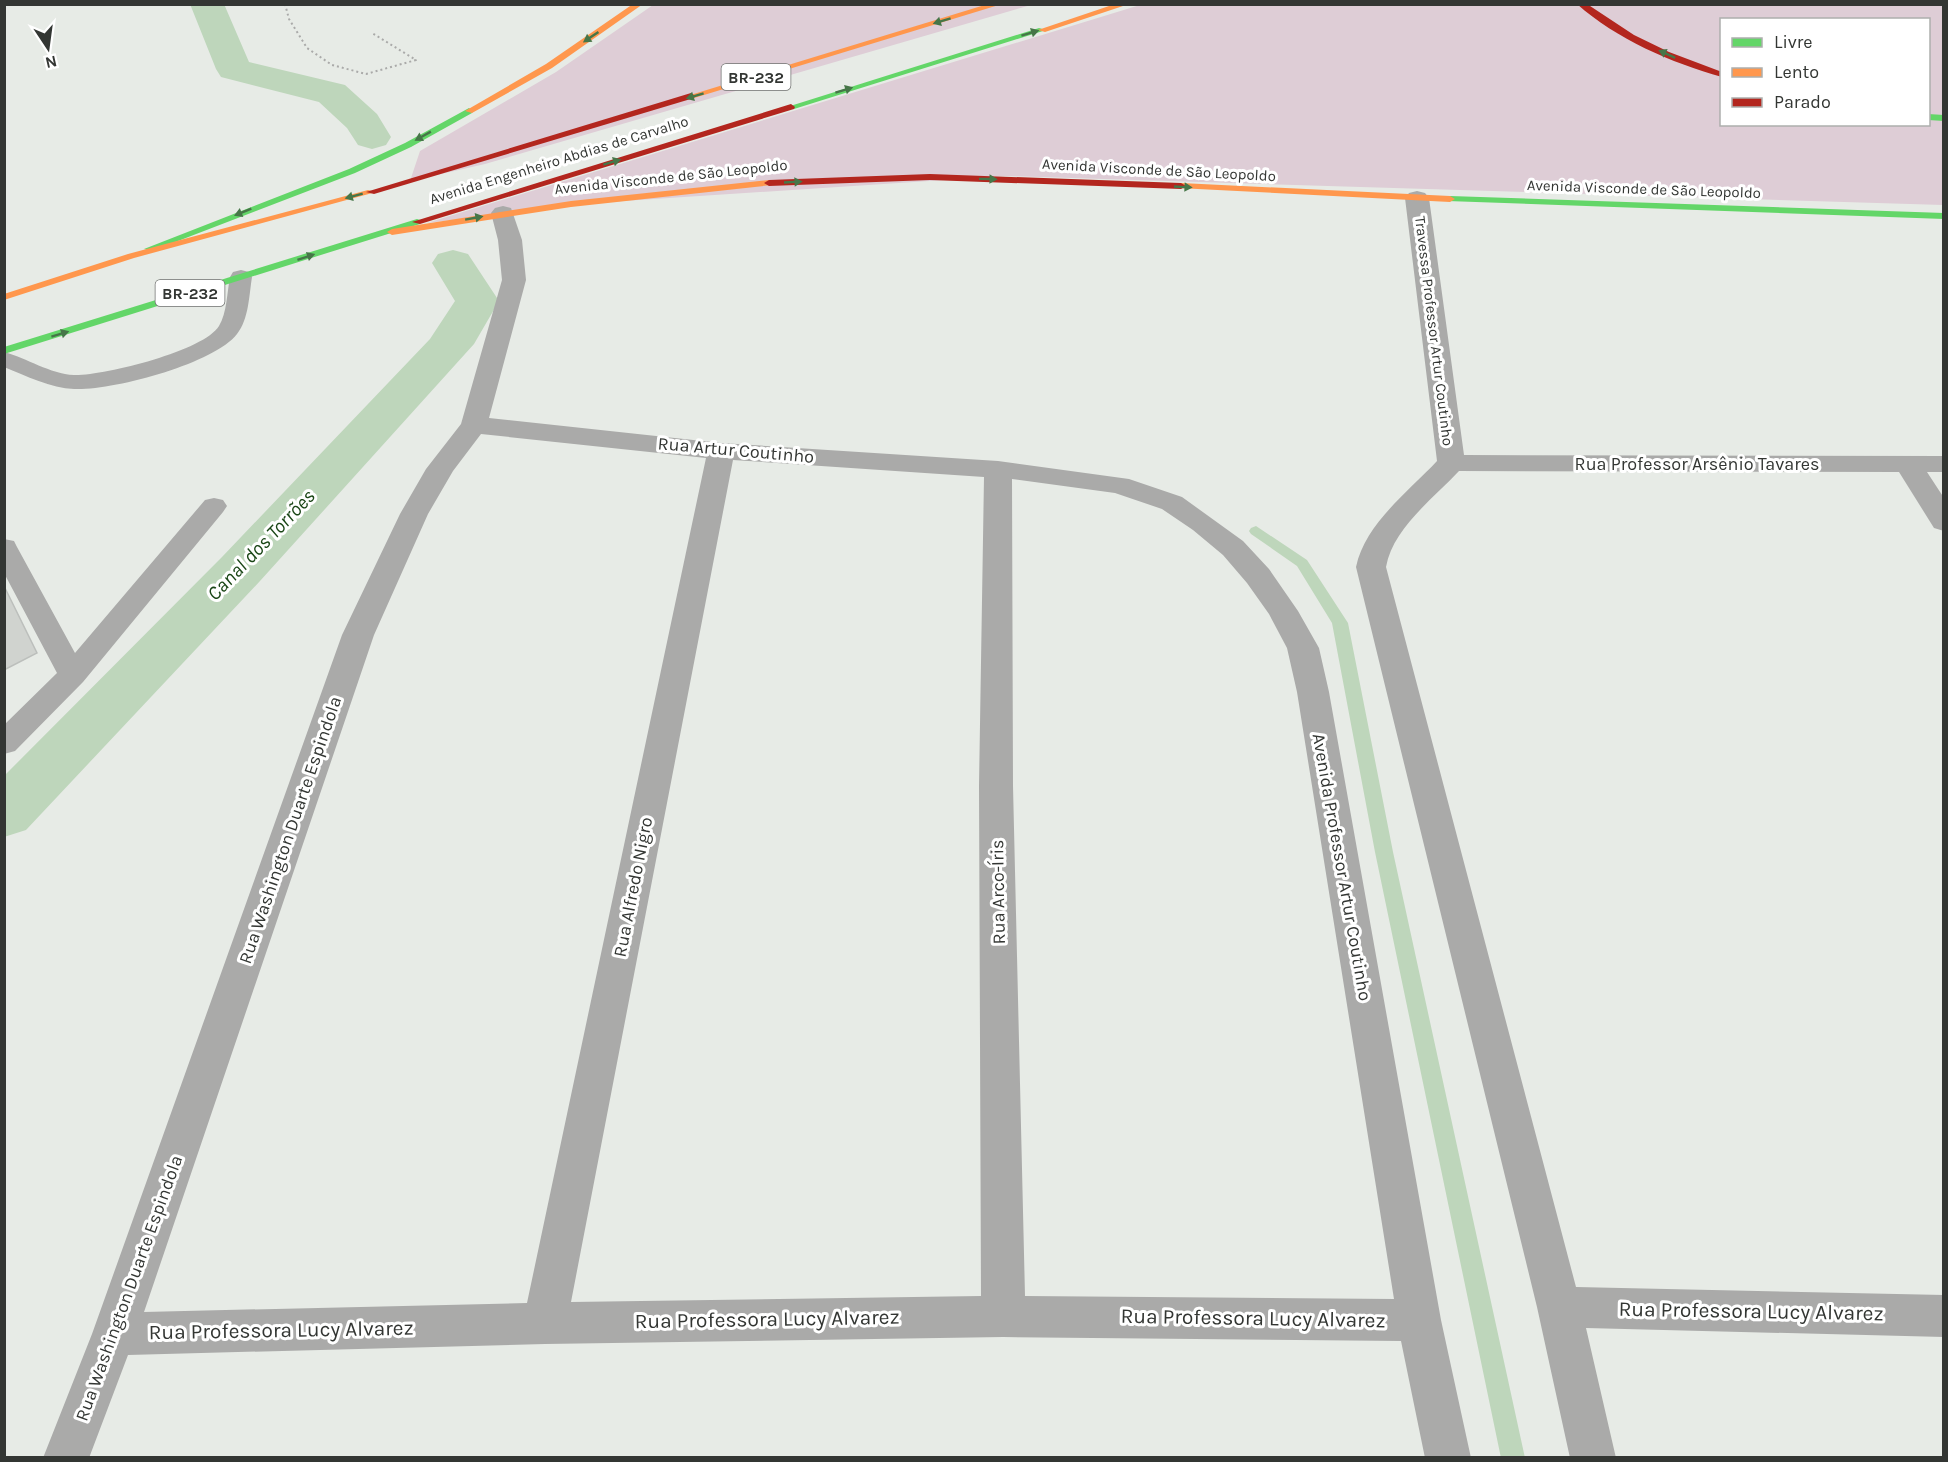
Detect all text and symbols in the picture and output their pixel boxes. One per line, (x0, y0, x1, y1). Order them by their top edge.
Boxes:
one-way arrow (933, 17, 951, 26)
north arrow (18, 18, 78, 78)
legend (1720, 18, 1930, 126)
one-way arrow (1021, 28, 1039, 37)
text: Livre (1774, 31, 1813, 53)
one-way arrow (582, 32, 599, 43)
one-way arrow (1658, 50, 1675, 59)
text: N (44, 52, 59, 73)
text: Lento (1774, 61, 1819, 83)
road number: BR-232 (722, 64, 790, 90)
one-way arrow (835, 85, 853, 94)
text: Parado (1774, 91, 1831, 113)
one-way arrow (686, 92, 704, 101)
street label: Avenida Engenheiro Abdias de Carvalho (427, 112, 691, 208)
one-way arrow (415, 131, 431, 142)
street label: Avenida Visconde de São Leopoldo (1042, 155, 1276, 185)
street label: Avenida Visconde de São Leopoldo (554, 156, 788, 198)
one-way arrow (603, 156, 621, 166)
one-way arrow (979, 174, 998, 184)
street label: Avenida Visconde de São Leopoldo (1527, 176, 1761, 202)
one-way arrow (784, 177, 803, 186)
one-way arrow (1173, 183, 1192, 192)
one-way arrow (345, 192, 363, 201)
one-way arrow (234, 207, 252, 217)
one-way arrow (465, 213, 484, 222)
street label: Travessa Professor Artur Coutinho (1411, 215, 1457, 447)
one-way arrow (297, 251, 315, 261)
road number: BR-232 (156, 280, 225, 306)
one-way arrow (51, 329, 69, 338)
street label: Rua Artur Coutinho (657, 432, 815, 468)
street label: Rua Professor Arsênio Tavares (1575, 453, 1819, 475)
water label: Canal dos Torrões (202, 485, 320, 605)
street label: Rua Washington Duarte Espindola (234, 693, 346, 967)
street label: Avenida Professor Artur Coutinho (1308, 731, 1376, 1003)
street label: Rua Alfredo Nigro (609, 815, 657, 959)
street label: Rua Arco-Íris (985, 839, 1010, 945)
street label: Rua Washington Duarte Espindola (71, 1152, 187, 1424)
street label: Rua Professora Lucy Alvarez (1618, 1297, 1884, 1325)
street label: Rua Professora Lucy Alvarez (1120, 1304, 1386, 1332)
street label: Rua Professora Lucy Alvarez (634, 1305, 900, 1333)
street label: Rua Professora Lucy Alvarez (148, 1316, 414, 1344)

